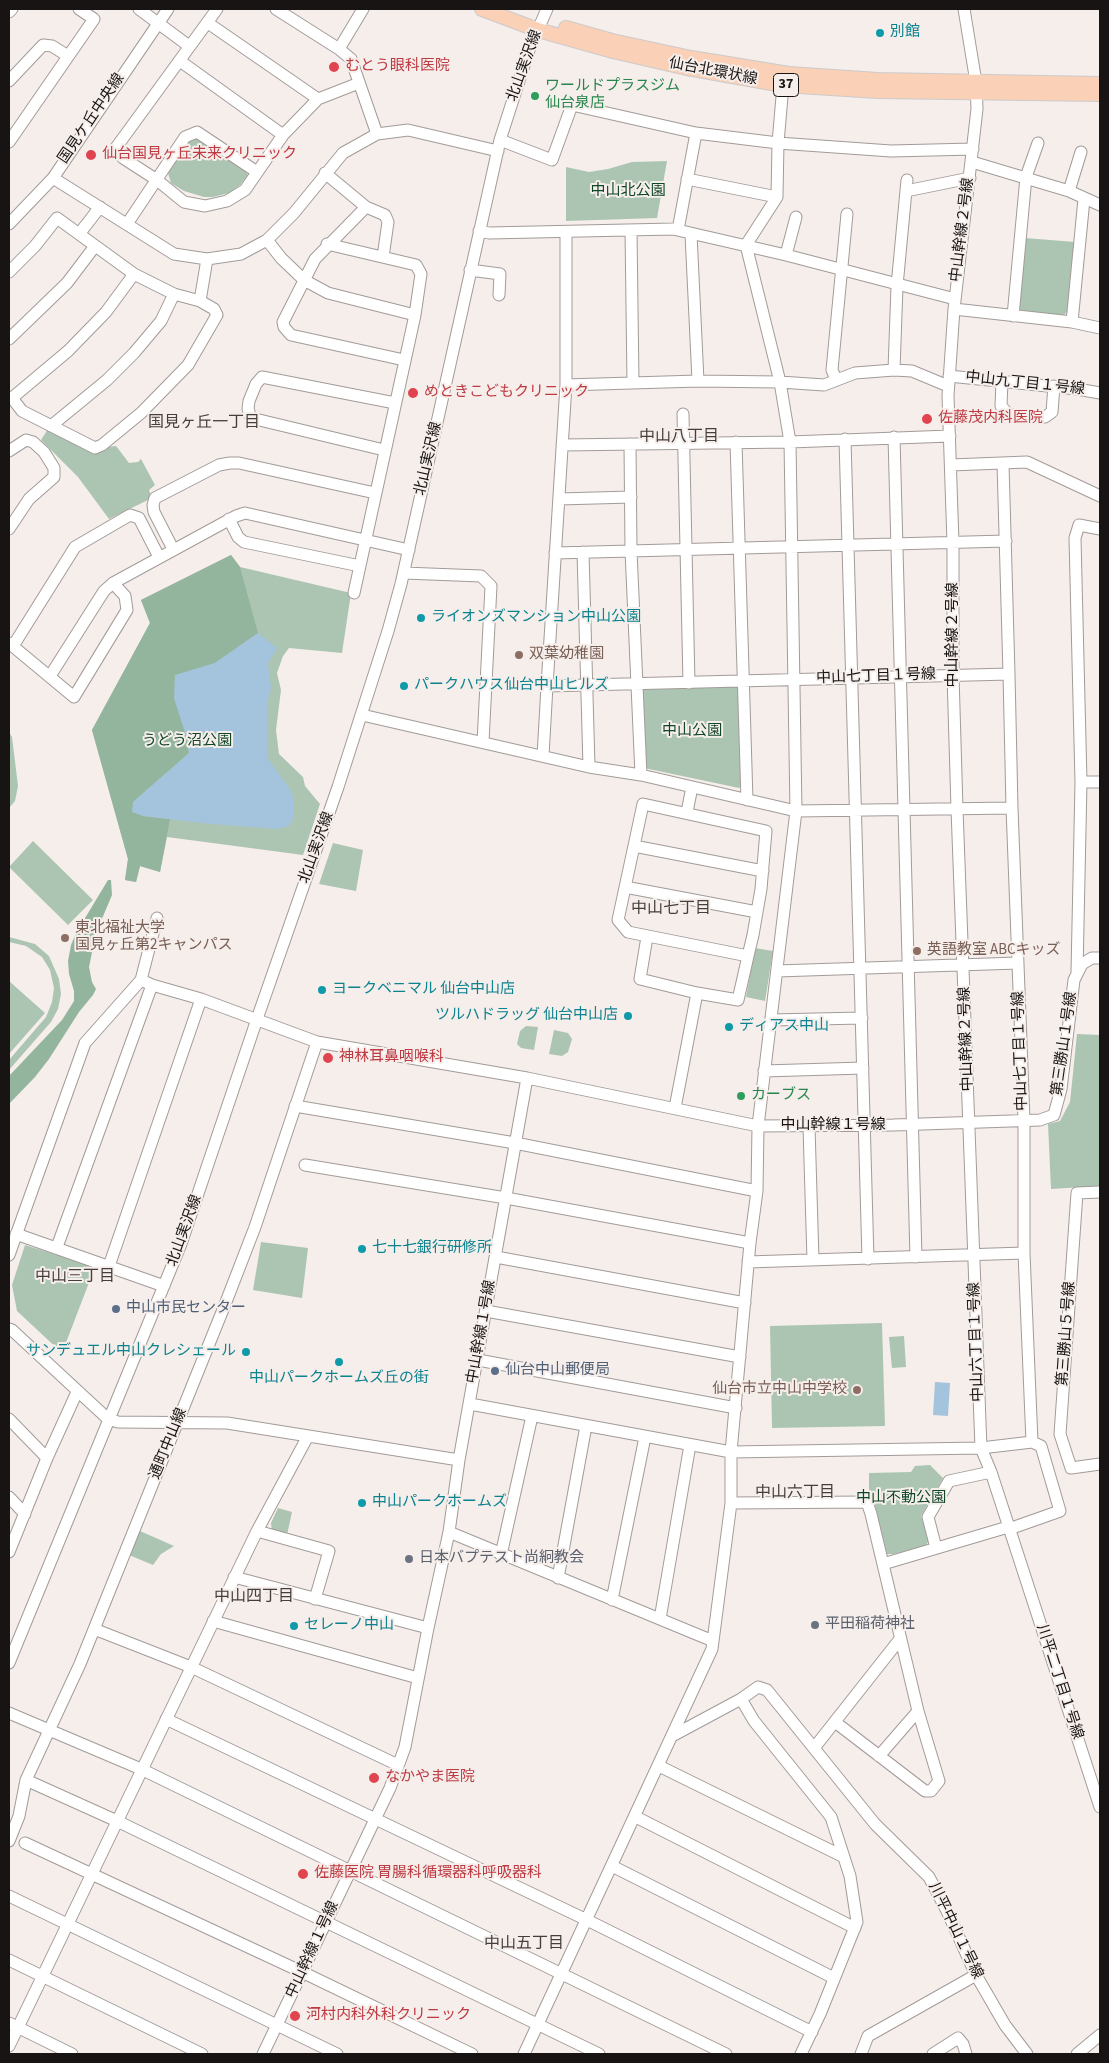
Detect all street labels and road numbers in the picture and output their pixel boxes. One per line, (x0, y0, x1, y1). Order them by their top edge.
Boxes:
street label: 北山実沢線 (504, 28, 546, 104)
street label: 仙台北環状線 (667, 55, 759, 89)
street label: 国見ケ丘中央線 (55, 70, 129, 168)
road number: 37 (774, 74, 798, 96)
street label: 中山幹線２号線 (948, 177, 978, 283)
street label: 中山九丁目１号線 (964, 369, 1086, 399)
street label: 北山実沢線 (412, 420, 446, 498)
street label: 中山幹線２号線 (945, 583, 963, 687)
street label: 中山七丁目１号線 (816, 666, 936, 688)
street label: 北山実沢線 (296, 810, 338, 886)
street label: 中山幹線２号線 (956, 986, 978, 1092)
street label: 中山七丁目１号線 (1010, 991, 1032, 1111)
street label: 第三勝山１号線 (1049, 991, 1081, 1097)
street label: 中山幹線１号線 (781, 1117, 885, 1135)
street label: 北山実沢線 (164, 1193, 206, 1269)
street label: 中山幹線１号線 (464, 1279, 500, 1385)
street label: 第三勝山５号線 (1054, 1281, 1080, 1387)
street label: 中山六丁目１号線 (966, 1282, 988, 1402)
street label: 通町中山線 (147, 1406, 191, 1482)
street label: 川平二丁目１号線 (1032, 1622, 1086, 1742)
street label: 川平中山１号線 (924, 1880, 986, 1982)
street label: 中山幹線１号線 (283, 1899, 343, 2001)

